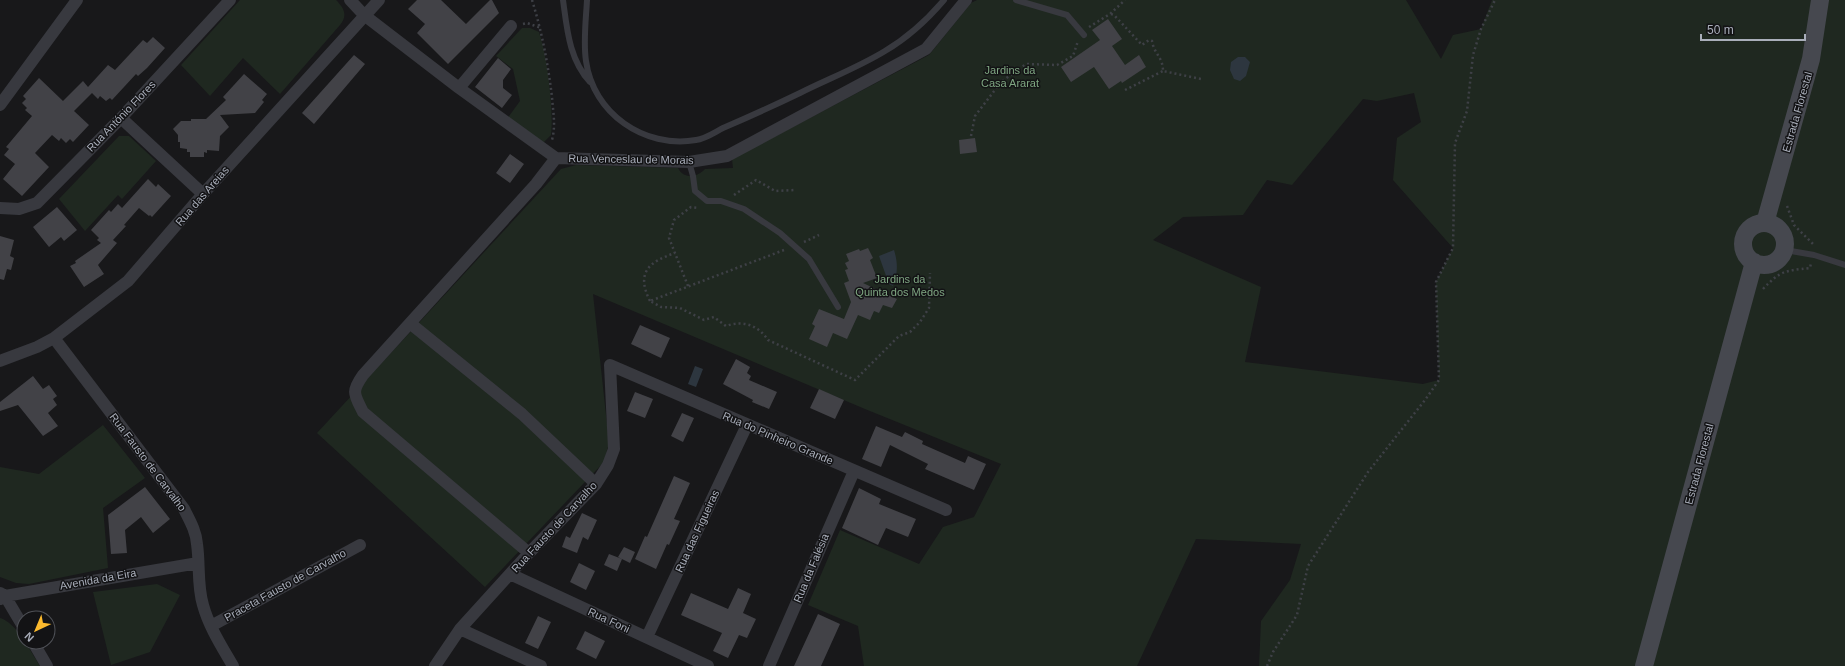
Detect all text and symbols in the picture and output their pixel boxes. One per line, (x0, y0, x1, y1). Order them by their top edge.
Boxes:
scale bar (1701, 16, 1805, 42)
text: 50 m (1707, 23, 1734, 37)
park label: Jardins da Casa Ararat (981, 64, 1039, 89)
street label: Estrada Florestal (1780, 70, 1814, 154)
street label: Rua António Flores (84, 78, 158, 154)
street label: Rua Venceslau de Morais (568, 152, 694, 166)
street label: Rua das Areias (173, 164, 231, 228)
park label: Jardins da Quinta dos Medos (855, 273, 945, 298)
street label: Rua do Pinheiro Grande (721, 409, 835, 467)
street label: Rua Fausto de Carvalho (107, 411, 189, 513)
street label: Estrada Florestal (1682, 422, 1716, 506)
street label: Rua Fausto de Carvalho (509, 479, 599, 575)
street label: Rua das Figueiras (673, 488, 722, 574)
street label: Rua da Falésia (791, 531, 831, 604)
street label: Praceta Fausto de Carvalho (222, 547, 348, 623)
street label: Avenida da Eira (59, 566, 138, 592)
street label: Rua Foni (586, 605, 632, 635)
north arrow (16, 610, 56, 650)
text: N (22, 630, 36, 644)

